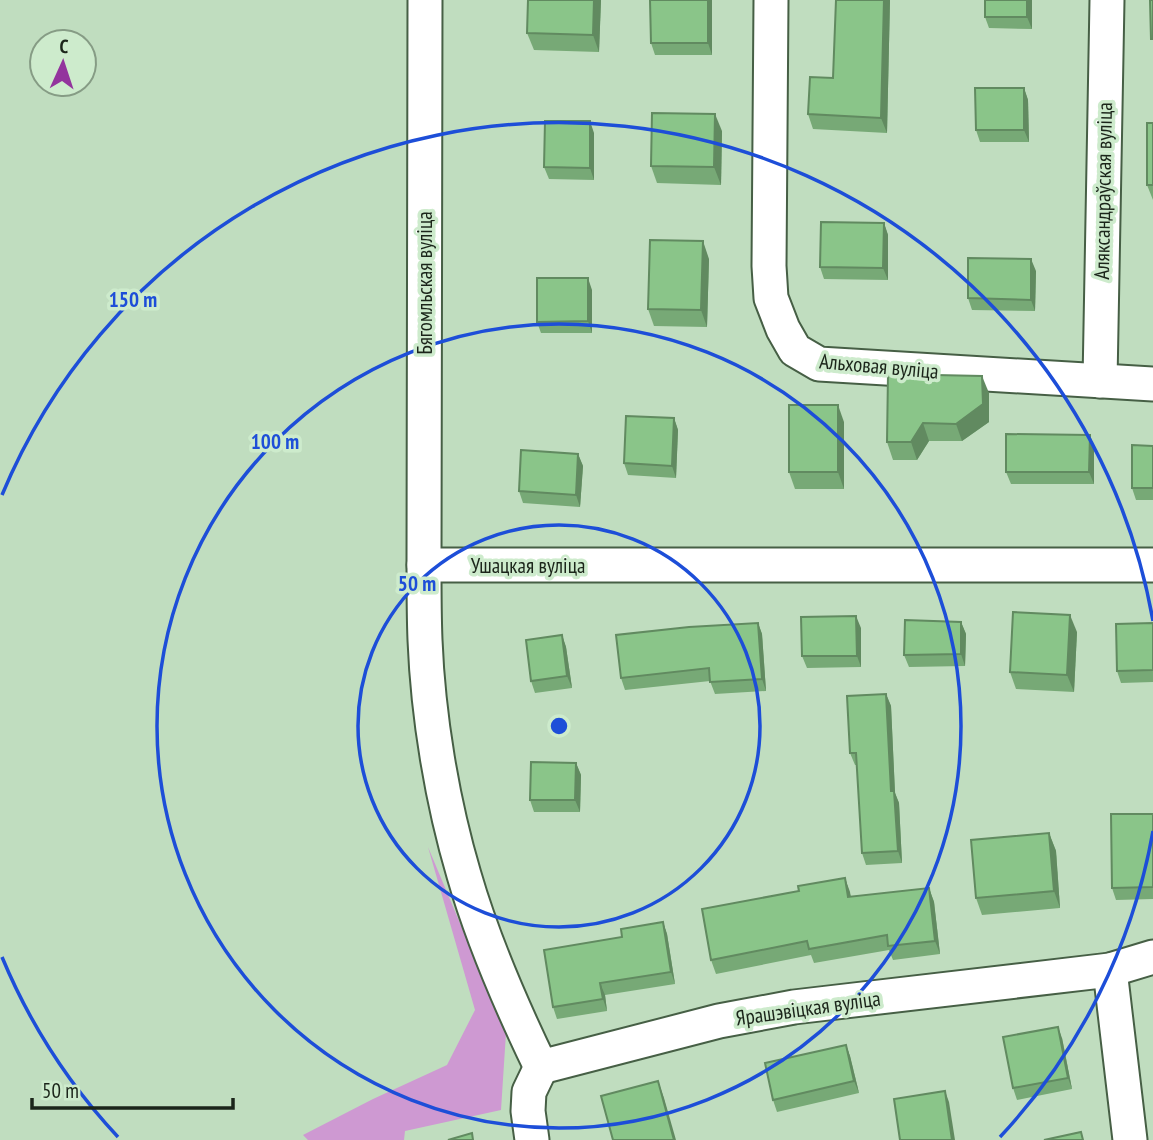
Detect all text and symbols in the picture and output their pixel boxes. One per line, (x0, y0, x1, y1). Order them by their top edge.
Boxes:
north arrow (28, 28, 98, 98)
text: С (59, 34, 69, 58)
street label: Аляксандраўская вуліца (1088, 102, 1118, 280)
street label: Бягомльская вуліца (411, 211, 438, 355)
text: 150 m (109, 286, 157, 313)
street label: Альховая вуліца (818, 347, 940, 385)
text: 100 m (251, 428, 299, 455)
street label: Ушацкая вуліца (471, 552, 585, 579)
text: 50 m (398, 570, 436, 597)
centre of rings (547, 714, 571, 738)
street label: Ярашэвіцкая вуліца (734, 984, 882, 1032)
scale bar (32, 1066, 233, 1110)
text: 50 m (42, 1077, 79, 1104)

